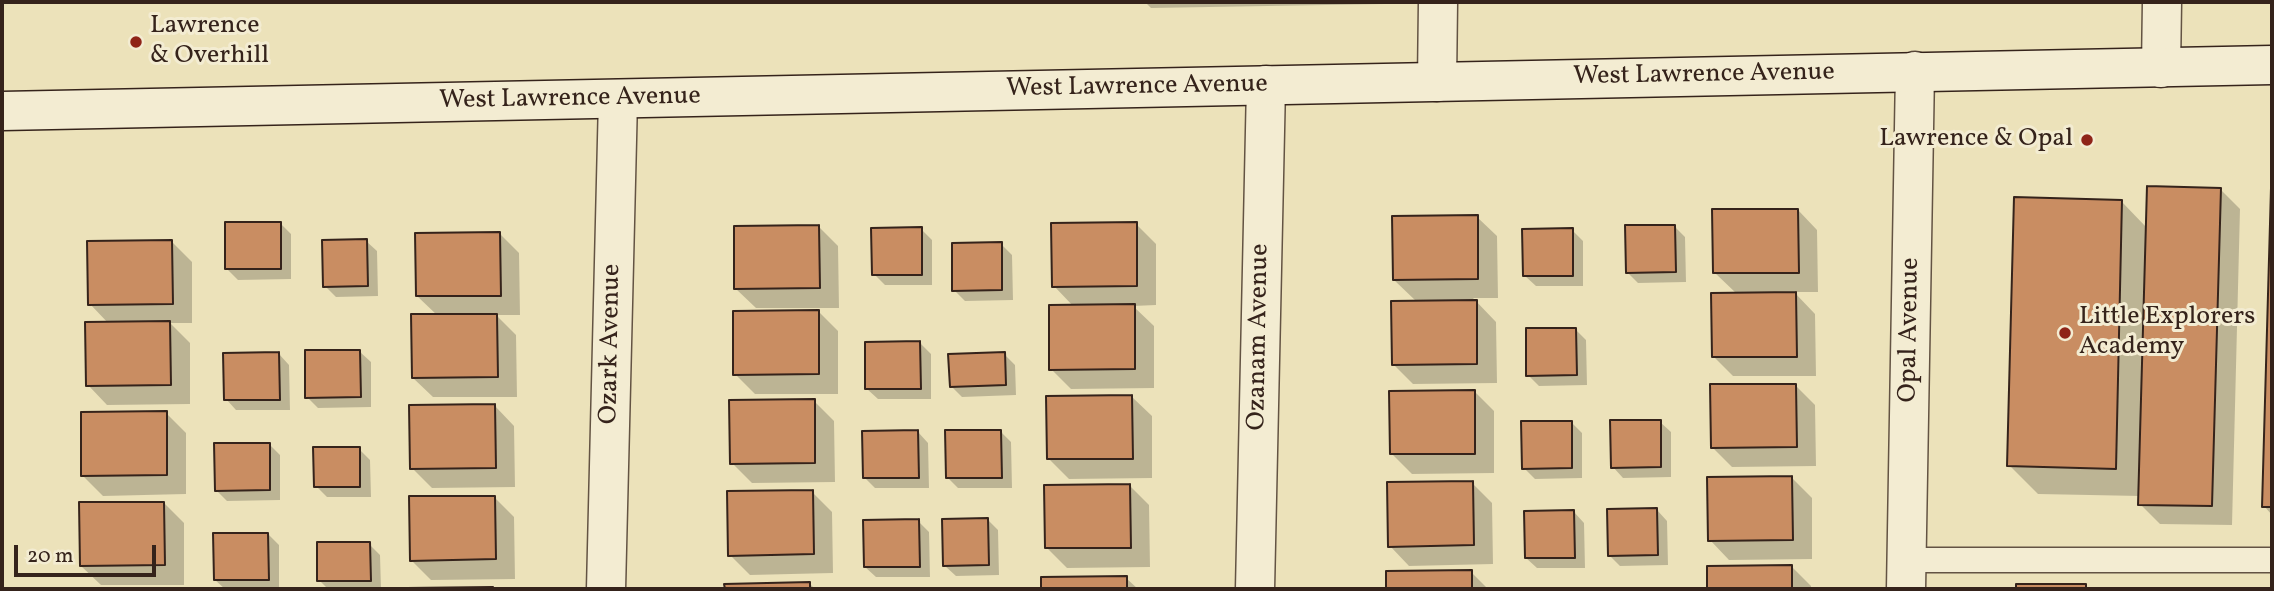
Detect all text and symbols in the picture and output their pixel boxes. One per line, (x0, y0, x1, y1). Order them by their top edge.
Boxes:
place label: Lawrence & Overhill (150, 11, 269, 72)
marker: Lawrence & Overhill (128, 34, 144, 50)
street label: West Lawrence Avenue (1573, 58, 1835, 94)
street label: West Lawrence Avenue (1006, 70, 1268, 106)
street label: West Lawrence Avenue (439, 82, 701, 118)
place label: Lawrence & Opal (1879, 124, 2073, 156)
marker: Lawrence & Opal (2079, 132, 2095, 148)
street label: Ozanam Avenue (1243, 243, 1277, 431)
street label: Opal Avenue (1894, 257, 1928, 403)
street label: Ozark Avenue (595, 264, 629, 424)
place label: Little Explorers Academy (2079, 302, 2255, 364)
marker: Little Explorers Academy (2057, 325, 2073, 341)
scale bar (18, 532, 159, 576)
text: 20 m (27, 542, 73, 571)

